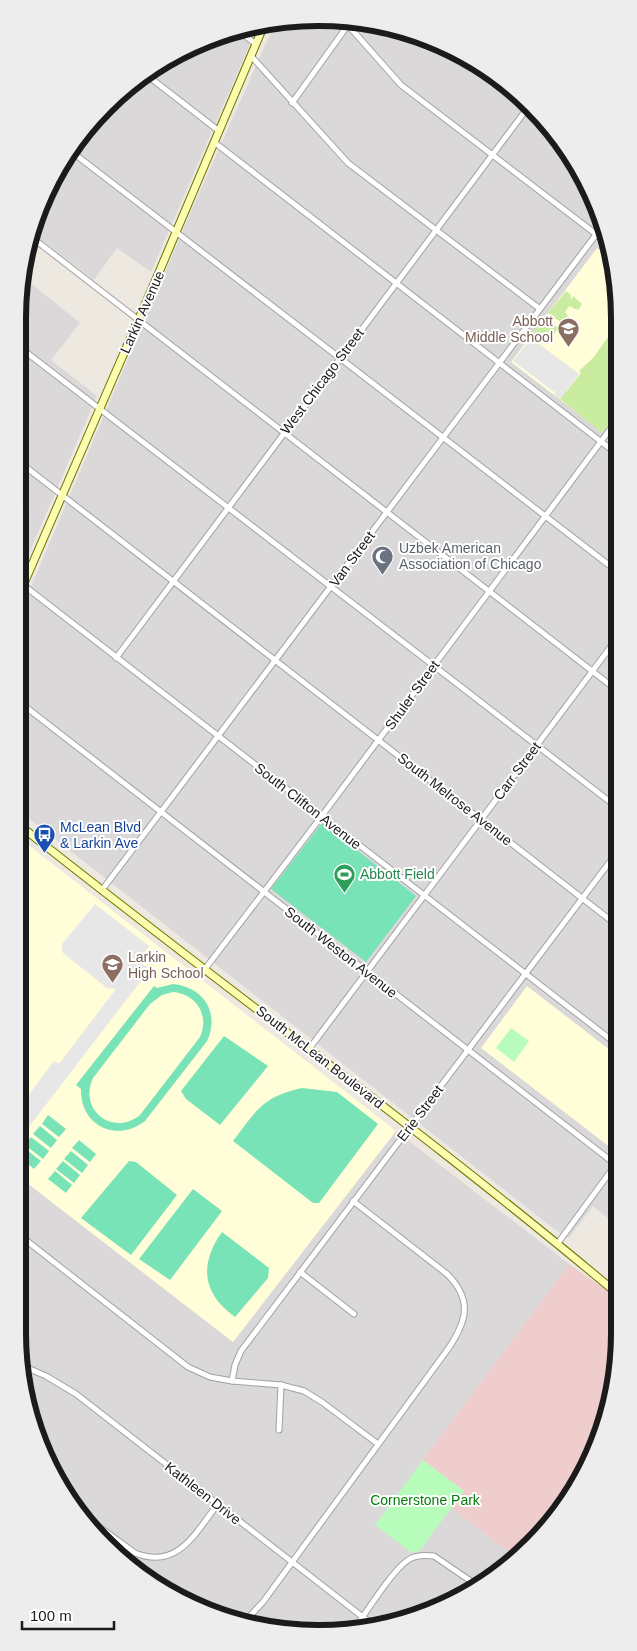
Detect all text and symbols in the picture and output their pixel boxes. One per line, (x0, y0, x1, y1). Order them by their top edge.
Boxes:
street label: Larkin Avenue (117, 268, 167, 356)
place label: Abbott Middle School (465, 313, 553, 345)
school or university icon: Abbott Middle School (557, 317, 581, 348)
street label: West Chicago Street (277, 325, 367, 437)
street label: Van Street (326, 528, 378, 590)
place label: Uzbek American Association of Chicago (399, 540, 542, 572)
mosque icon: Uzbek American Association of Chicago (371, 544, 395, 575)
street label: Shuler Street (382, 657, 443, 733)
street label: Carr Street (490, 739, 544, 803)
street label: South Melrose Avenue (395, 749, 515, 849)
street label: South Clifton Avenue (252, 760, 365, 853)
place label: McLean Blvd & Larkin Ave (60, 819, 141, 851)
bus stop icon: McLean Blvd & Larkin Ave (32, 823, 56, 854)
sports icon: Abbott Field (332, 862, 356, 893)
place label: Abbott Field (360, 866, 435, 882)
street label: South Weston Avenue (282, 903, 400, 1001)
place label: Larkin High School (128, 949, 204, 981)
school or university icon: Larkin High School (100, 953, 124, 984)
street label: South McLean Boulevard (253, 1002, 387, 1112)
street label: Erie Street (394, 1082, 446, 1144)
street label: Kathleen Drive (162, 1458, 244, 1528)
park label: Cornerstone Park (370, 1492, 481, 1508)
scale bar (22, 1598, 115, 1630)
text: 100 m (30, 1607, 72, 1624)

